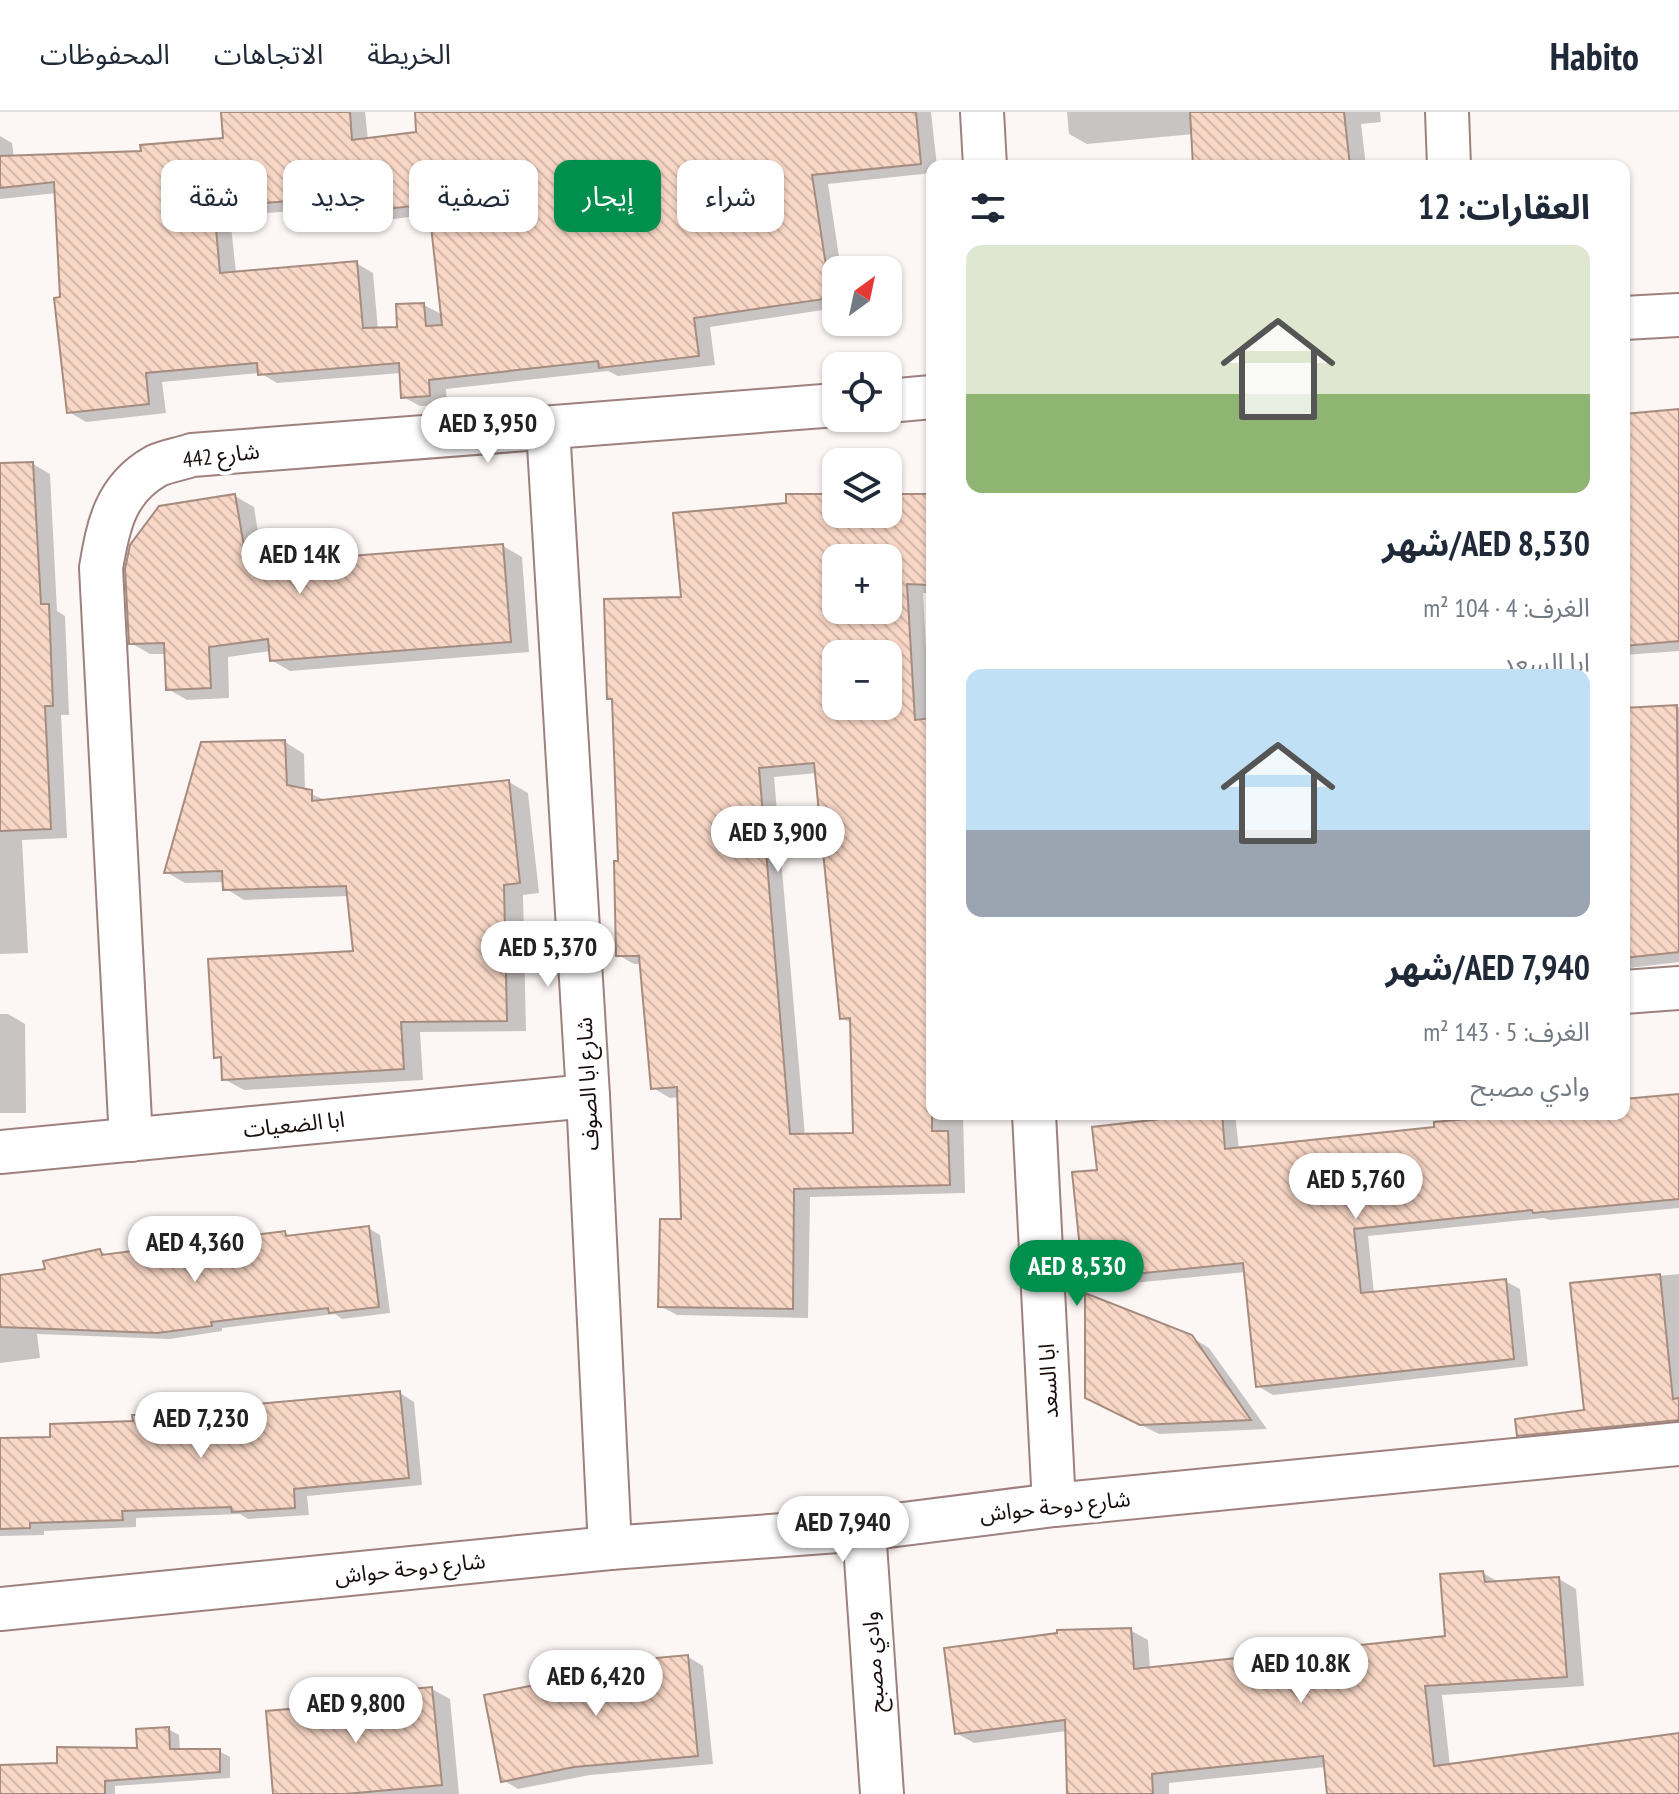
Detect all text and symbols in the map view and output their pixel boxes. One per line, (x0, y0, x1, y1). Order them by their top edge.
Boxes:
text: Habito (1550, 31, 1639, 80)
text: المحفوظات (40, 35, 170, 72)
text: الاتجاهات (214, 35, 323, 72)
text: الخريطة (367, 35, 451, 72)
chip: شقة (161, 160, 267, 232)
chip: جديد (283, 160, 393, 232)
chip: تصفية (409, 160, 538, 232)
chip: إيجار (554, 160, 661, 232)
chip: شراء (677, 160, 784, 232)
text: العقارات: 12 (1418, 184, 1590, 228)
icon: filters (966, 186, 1010, 230)
north arrow (822, 256, 902, 336)
map controls (822, 256, 902, 720)
icon: home (1206, 297, 1350, 441)
button: locate (822, 352, 902, 432)
pin: AED 3,950 (396, 397, 580, 465)
text: AED 3,950 (439, 406, 537, 439)
street label: شارع 442 (181, 436, 261, 477)
button: layers (822, 448, 902, 528)
text: AED 8,530/شهر (1382, 521, 1590, 565)
pin: AED 14K (226, 528, 374, 596)
text: AED 14K (259, 537, 341, 570)
button: + (822, 544, 902, 624)
text: الغرف: 4 · 104 m² (1423, 591, 1590, 624)
button: − (822, 640, 902, 720)
text: ابا السعد (1501, 646, 1590, 679)
icon: home (1206, 721, 1350, 865)
pin: AED 3,900 (686, 806, 870, 874)
text: AED 3,900 (729, 815, 827, 848)
pin: AED 5,370 (456, 921, 640, 989)
text: AED 5,370 (499, 930, 597, 963)
text: AED 7,940/شهر (1386, 945, 1590, 989)
text: الغرف: 5 · 143 m² (1423, 1015, 1590, 1048)
street label: شارع ابا الصوف (570, 1016, 607, 1151)
text: وادي مصبح (1470, 1070, 1590, 1103)
street label: ابا الضعيات (242, 1105, 346, 1143)
pin: AED 5,760 (1264, 1153, 1448, 1221)
text: AED 5,760 (1307, 1162, 1405, 1195)
pin: AED 4,360 (103, 1216, 287, 1284)
text: AED 4,360 (146, 1225, 244, 1258)
pin: AED 8,530 (985, 1240, 1169, 1308)
text: AED 8,530 (1028, 1249, 1126, 1282)
street label: ابا السعد (1032, 1343, 1064, 1419)
pin: AED 7,230 (109, 1392, 293, 1460)
text: AED 7,230 (153, 1401, 249, 1434)
street label: شارع دوحة حواش (978, 1484, 1132, 1531)
pin: AED 7,940 (751, 1496, 935, 1564)
text: AED 7,940 (795, 1505, 891, 1538)
street label: شارع دوحة حواش (333, 1546, 487, 1593)
street label: وادي مصبح (856, 1610, 894, 1713)
pin: AED 10.8K (1209, 1637, 1393, 1705)
text: AED 10.8K (1251, 1646, 1351, 1679)
pin: AED 6,420 (504, 1650, 688, 1718)
text: AED 6,420 (547, 1659, 645, 1692)
pin: AED 9,800 (264, 1677, 448, 1745)
text: AED 9,800 (307, 1686, 405, 1719)

